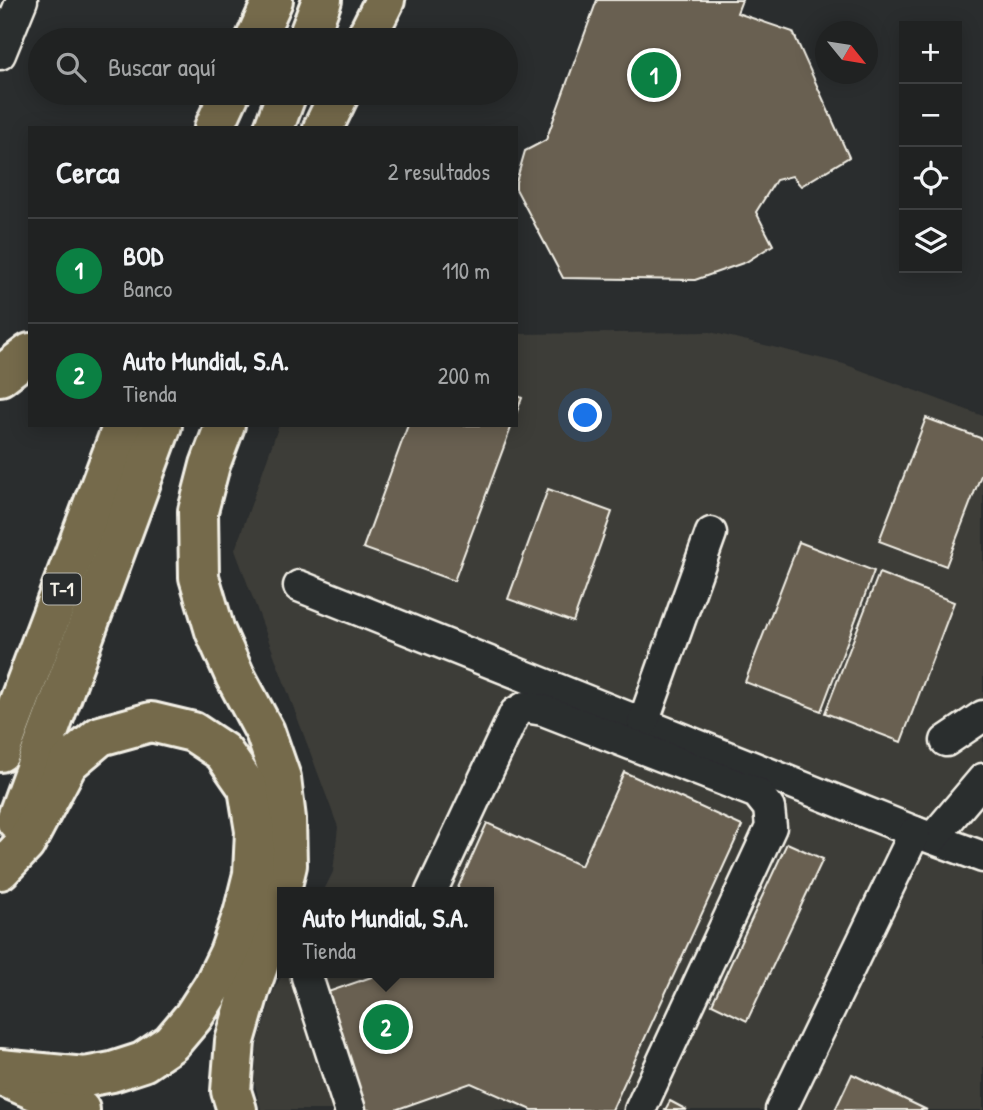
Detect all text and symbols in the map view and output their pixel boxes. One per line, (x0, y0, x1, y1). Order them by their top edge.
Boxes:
north arrow (815, 21, 878, 84)
map controls (899, 21, 962, 273)
button: + (899, 21, 962, 84)
search box (28, 28, 518, 105)
icon: search (52, 48, 90, 86)
text: Buscar aquí (108, 49, 216, 84)
pin: 1 (631, 49, 677, 101)
button: − (899, 84, 962, 147)
button: locate (899, 147, 962, 210)
text: Cerca (56, 152, 119, 192)
text: 2 resultados (388, 156, 490, 187)
button: layers (899, 210, 962, 273)
text: BOD (123, 238, 163, 273)
text: 1 (75, 255, 83, 286)
text: 110 m (442, 255, 490, 286)
text: Banco (123, 273, 172, 304)
text: Auto Mundial, S.A. (123, 343, 289, 378)
text: 2 (74, 360, 84, 391)
text: 200 m (438, 360, 490, 391)
text: Tienda (123, 378, 176, 409)
your location (568, 398, 602, 432)
road number: T-1 (43, 574, 81, 604)
popup (277, 887, 494, 978)
text: Auto Mundial, S.A. (302, 900, 469, 935)
text: Tienda (302, 935, 356, 966)
pin: 2 (363, 1001, 409, 1053)

